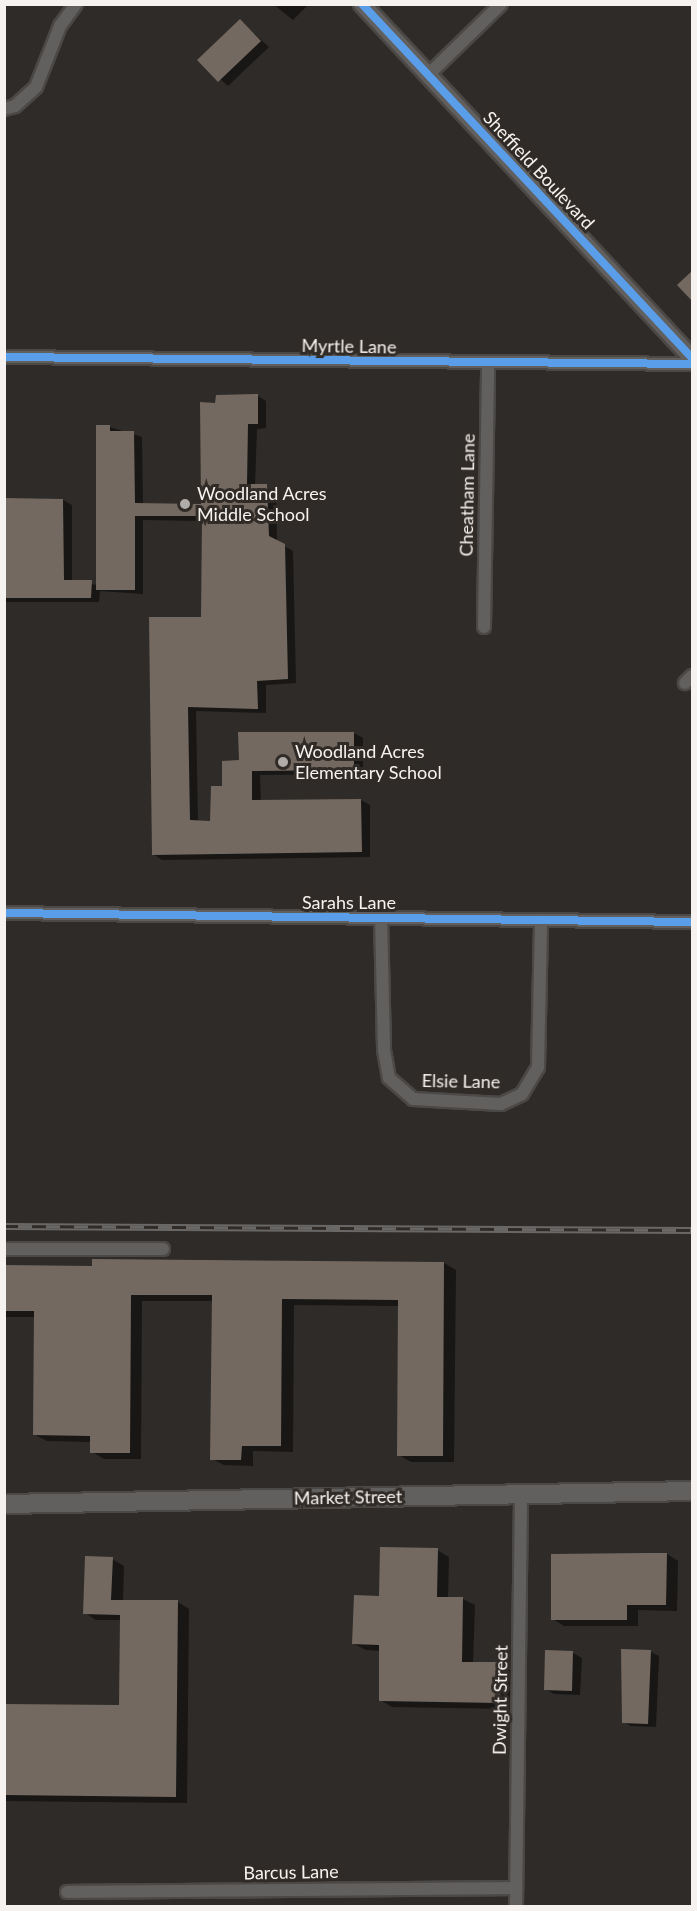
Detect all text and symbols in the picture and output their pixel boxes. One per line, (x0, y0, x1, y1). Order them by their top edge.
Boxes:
street label: Sheffield Boulevard (479, 107, 599, 233)
street label: Myrtle Lane (301, 334, 397, 358)
street label: Cheatham Lane (455, 433, 479, 557)
place label: Woodland Acres Middle School (197, 483, 327, 526)
marker: Woodland Acres Middle School (178, 497, 192, 511)
place label: Woodland Acres Elementary School (295, 741, 442, 783)
marker: Woodland Acres Elementary School (276, 755, 290, 769)
street label: Sarahs Lane (302, 891, 396, 913)
street label: Elsie Lane (422, 1070, 500, 1092)
street label: Market Street (294, 1485, 402, 1509)
street label: Dwight Street (488, 1645, 512, 1755)
street label: Barcus Lane (243, 1860, 339, 1884)

